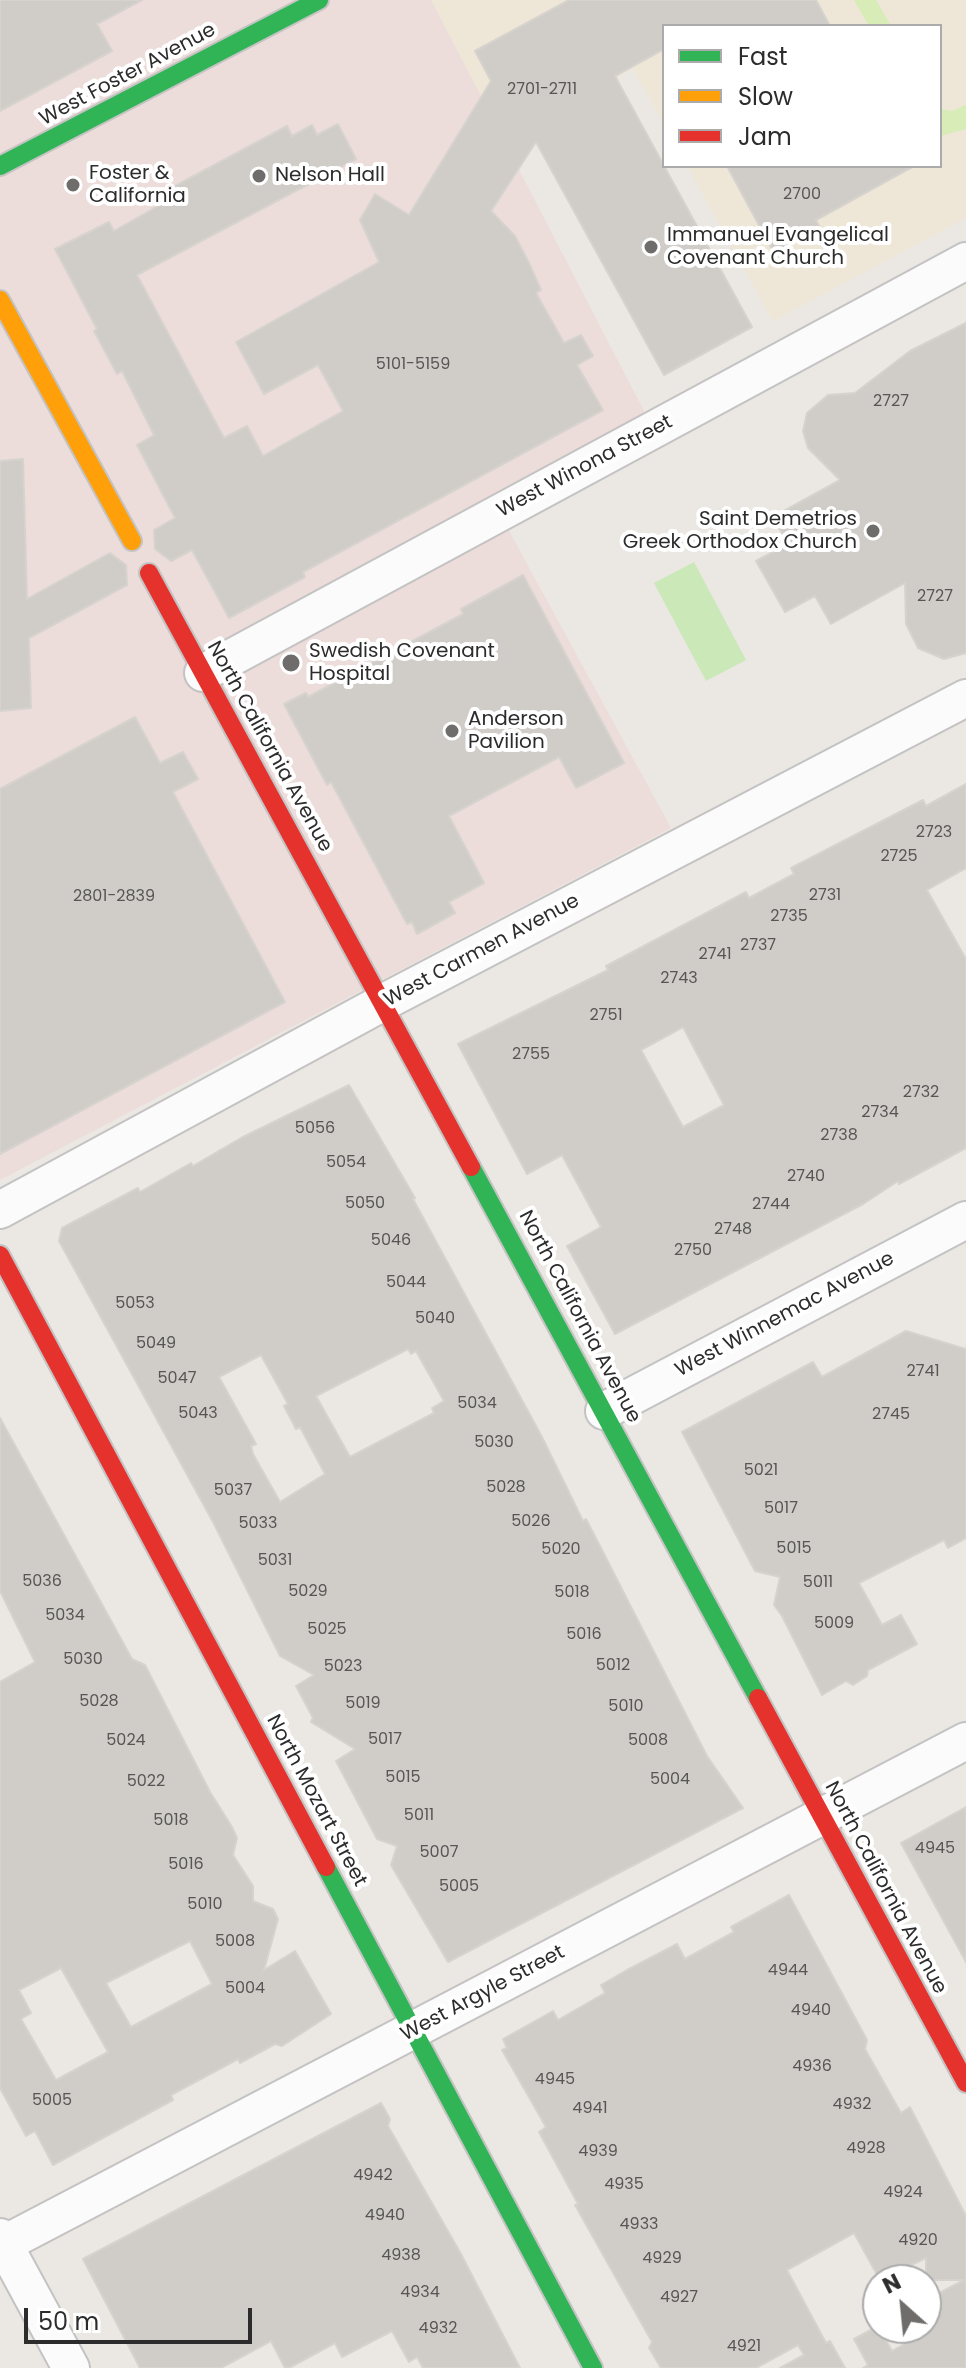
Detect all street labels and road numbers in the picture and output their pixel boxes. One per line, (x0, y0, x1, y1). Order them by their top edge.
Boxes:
street label: West Foster Avenue (36, 18, 220, 132)
street label: West Winona Street (493, 411, 677, 523)
street label: North California Avenue (201, 638, 337, 856)
street label: West Carmen Avenue (380, 889, 584, 1013)
street label: North California Avenue (513, 1207, 645, 1427)
street label: West Winnemac Avenue (672, 1247, 898, 1383)
street label: North Mozart Street (261, 1711, 371, 1891)
street label: North California Avenue (819, 1778, 951, 1998)
street label: West Argyle Street (397, 1941, 569, 2047)

